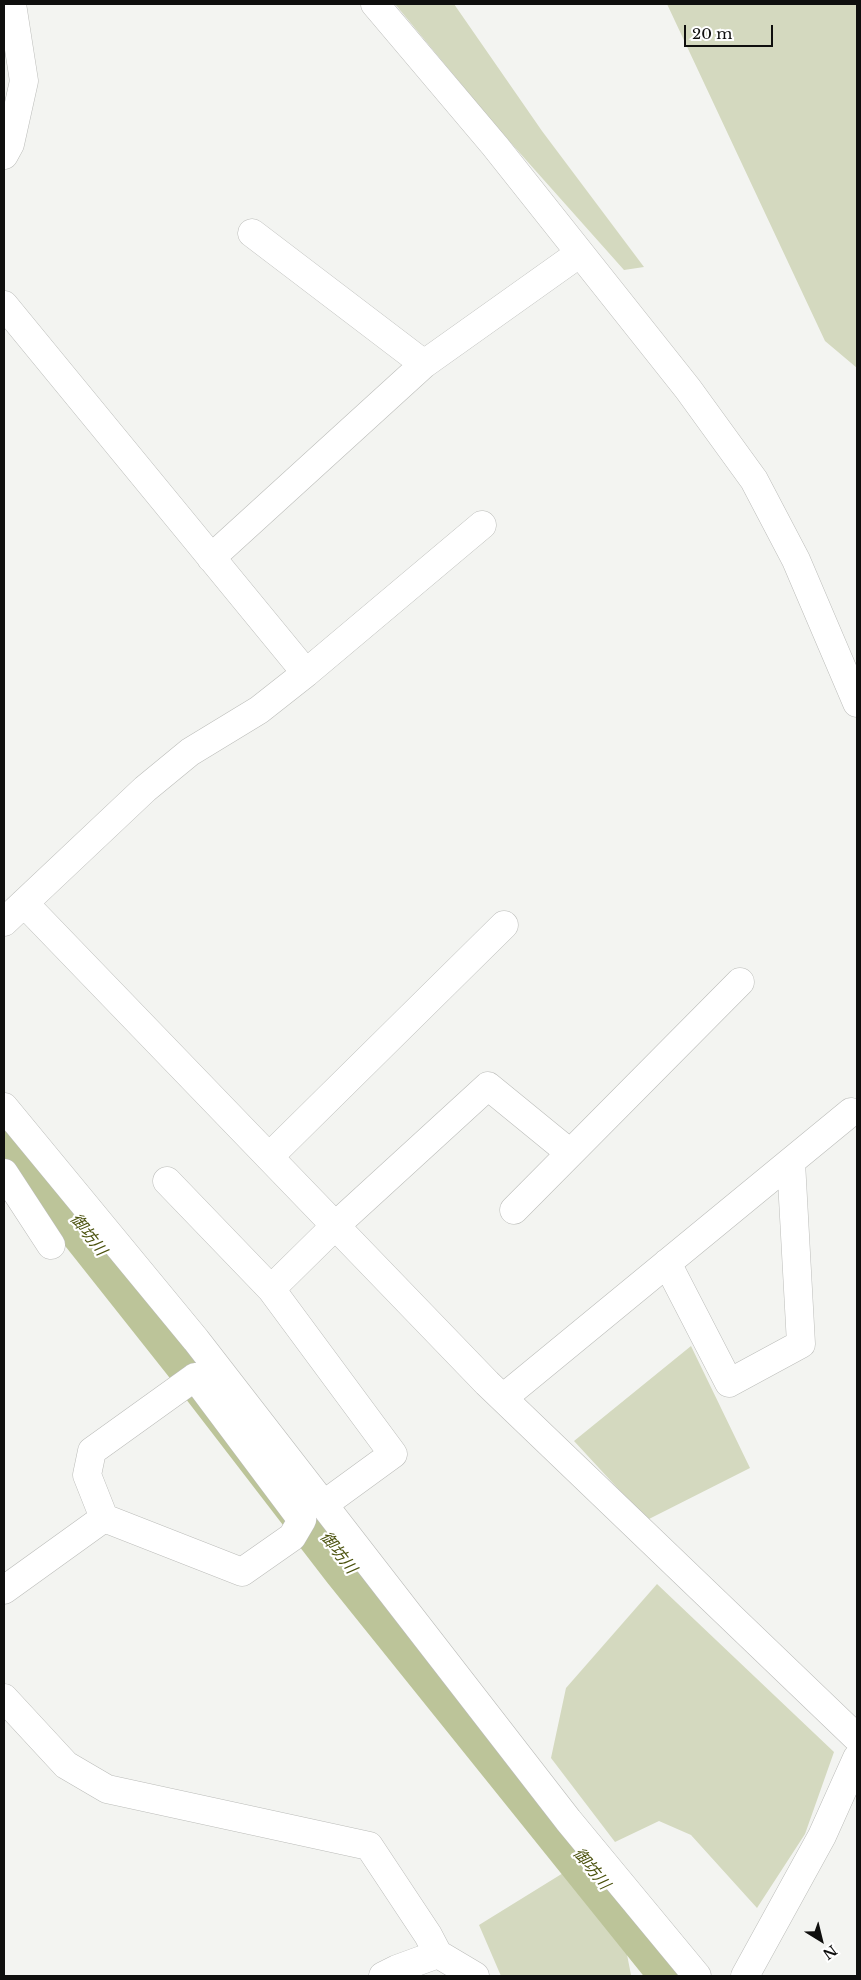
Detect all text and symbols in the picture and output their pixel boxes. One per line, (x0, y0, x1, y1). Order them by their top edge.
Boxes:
scale bar (686, 15, 775, 47)
text: 20 m (692, 24, 732, 43)
water label: 御坊川 (66, 1210, 110, 1260)
water label: 御坊川 (316, 1528, 360, 1578)
water label: 御坊川 (568, 1844, 614, 1894)
north arrow (796, 1915, 846, 1965)
text: N (819, 1941, 840, 1963)

